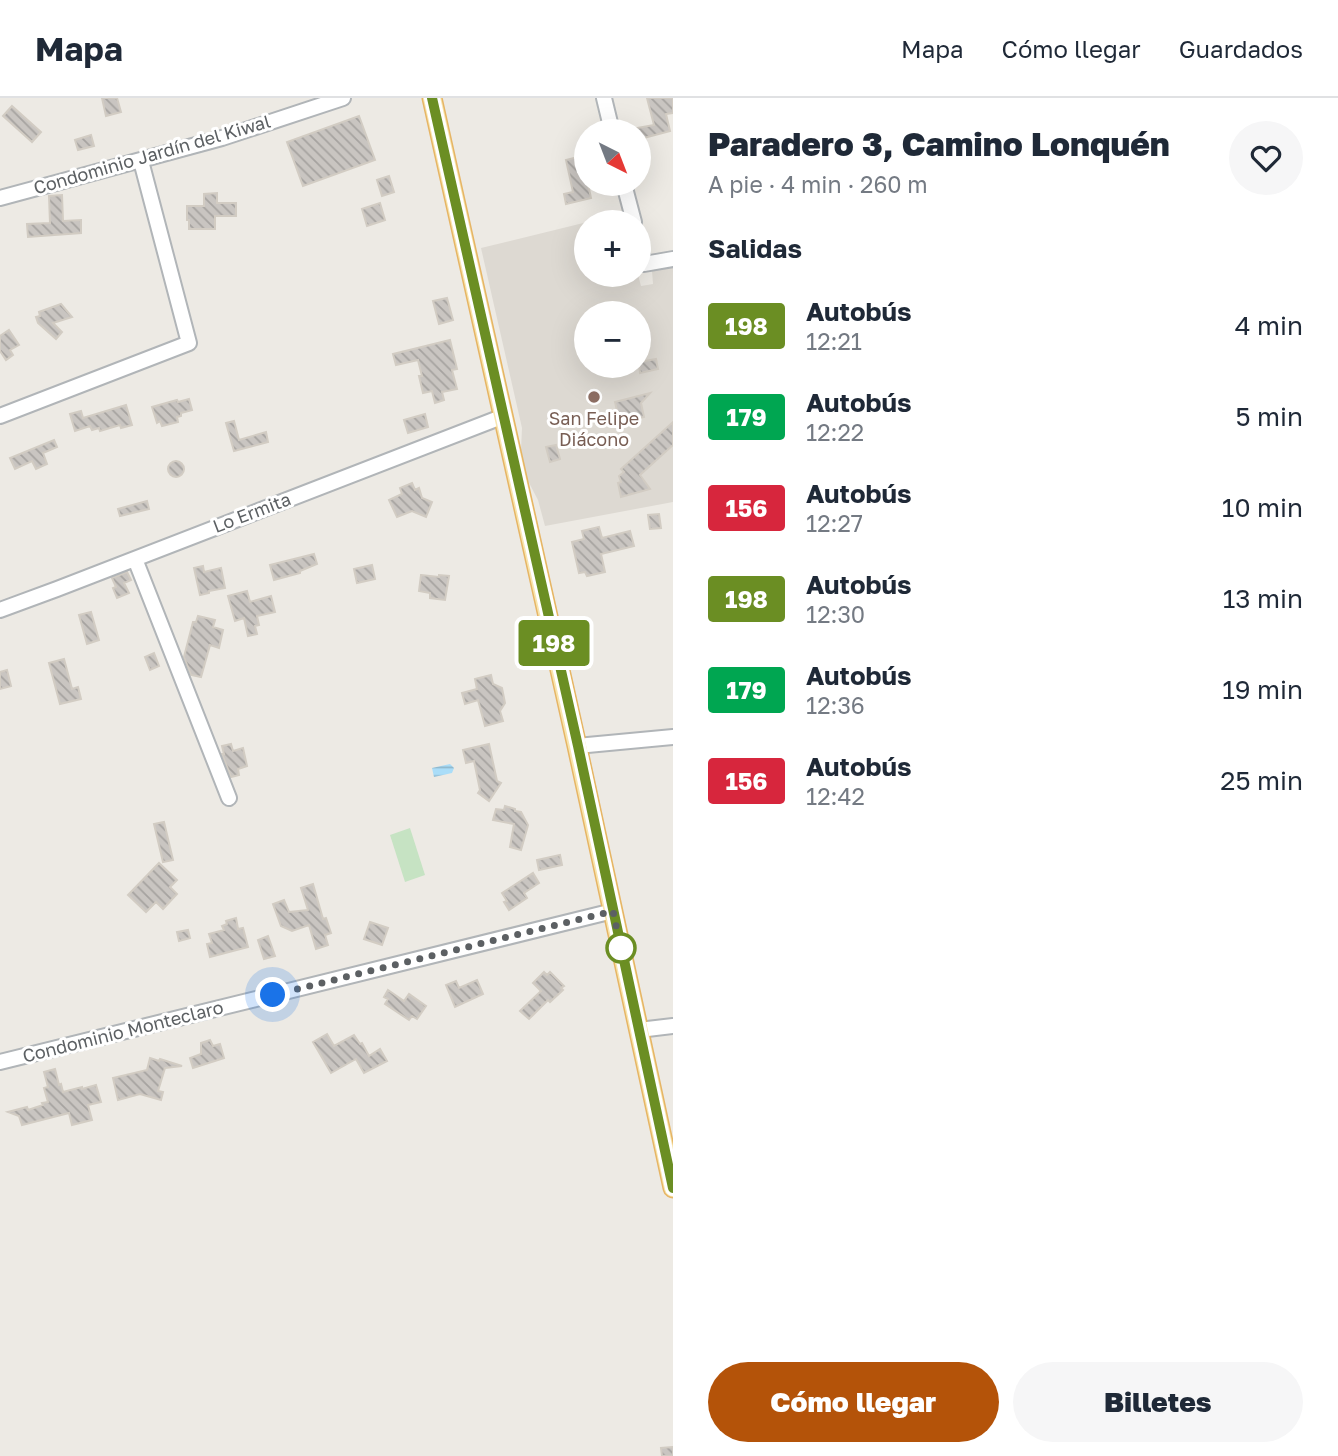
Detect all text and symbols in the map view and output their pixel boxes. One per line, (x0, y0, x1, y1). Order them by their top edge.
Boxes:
text: Mapa (35, 29, 123, 68)
text: Mapa (901, 34, 964, 63)
text: Cómo llegar (1002, 34, 1141, 63)
text: Guardados (1179, 34, 1303, 63)
street label: Condominio Jardín del Kiwal (31, 110, 273, 198)
north arrow (574, 119, 651, 196)
map controls (574, 119, 651, 378)
button: heart (1229, 121, 1303, 195)
text: Paradero 3, Camino Lonquén (708, 124, 1170, 163)
text: A pie · 4 min · 260 m (708, 170, 928, 198)
button: + (574, 210, 651, 287)
text: Salidas (708, 233, 802, 264)
text: Autobús (806, 296, 912, 327)
button: − (574, 301, 651, 378)
text: 4 min (1235, 310, 1303, 341)
text: 198 (725, 311, 768, 340)
text: 12:21 (806, 327, 862, 355)
text: Autobús (806, 387, 912, 418)
marker: San Felipe Diácono (586, 389, 602, 405)
text: 5 min (1235, 401, 1303, 432)
text: 179 (726, 402, 767, 431)
place label: San Felipe Diácono (549, 407, 639, 450)
text: 12:22 (806, 418, 864, 446)
text: Autobús (806, 478, 912, 509)
street label: Lo Ermita (210, 487, 294, 537)
text: 10 min (1222, 492, 1303, 523)
text: 156 (725, 493, 768, 522)
text: 12:27 (806, 509, 863, 537)
text: Autobús (806, 569, 912, 600)
text: 13 min (1223, 583, 1303, 614)
text: 198 (725, 584, 768, 613)
text: 12:30 (806, 600, 865, 628)
line badge: 198 (514, 620, 594, 666)
text: 198 (533, 628, 575, 657)
text: Autobús (806, 660, 912, 691)
text: 19 min (1222, 674, 1303, 705)
text: 179 (726, 675, 767, 704)
text: 12:36 (806, 691, 865, 719)
text: Autobús (806, 751, 912, 782)
text: 25 min (1220, 765, 1303, 796)
text: 156 (725, 766, 768, 795)
text: 12:42 (806, 782, 865, 810)
unlabelled marker (606, 933, 636, 963)
your location (255, 977, 290, 1012)
street label: Condominio Monteclaro (20, 995, 225, 1067)
button: Cómo llegar (708, 1362, 999, 1442)
button: Billetes (1013, 1362, 1303, 1442)

